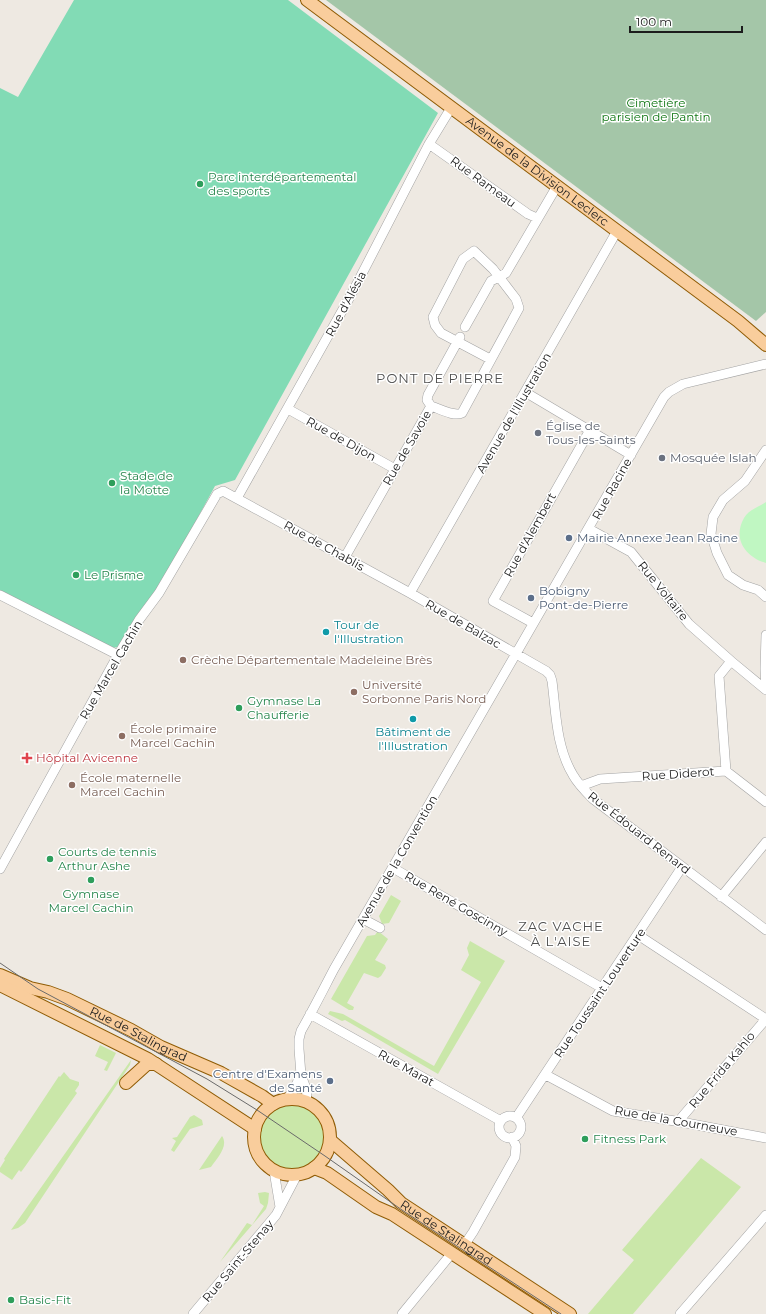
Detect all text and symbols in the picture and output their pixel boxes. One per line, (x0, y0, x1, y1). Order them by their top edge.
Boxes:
scale bar (630, 8, 742, 34)
text: 100 m (636, 14, 672, 29)
park label: Cimetière parisien de Pantin (601, 95, 711, 124)
street label: Avenue de la Division Leclerc (463, 113, 612, 229)
street label: Rue Rameau (447, 153, 519, 211)
place label: Parc interdépartemental des sports (208, 169, 356, 198)
marker: Parc interdépartemental des sports (195, 179, 205, 189)
street label: Rue d'Alésia (322, 268, 369, 339)
street label: Avenue de l'Illustration (473, 350, 554, 476)
district label: PONT DE PIERRE (376, 370, 504, 386)
street label: Rue de Savoie (379, 407, 434, 488)
street label: Rue de Dijon (304, 413, 379, 464)
place label: Église de Tous-les-Saints (546, 418, 636, 447)
marker: Église de Tous-les-Saints (533, 428, 543, 438)
place label: Mosquée Islah (670, 450, 757, 465)
marker: Mosquée Islah (657, 453, 667, 463)
street label: Rue Racine (588, 455, 635, 522)
place label: Stade de la Motte (120, 468, 173, 497)
marker: Stade de la Motte (107, 478, 117, 488)
street label: Rue d'Alembert (500, 490, 559, 580)
street label: Rue de Chablis (281, 517, 367, 574)
place label: Mairie Annexe Jean Racine (577, 530, 738, 545)
marker: Mairie Annexe Jean Racine (564, 533, 574, 543)
street label: Rue Voltaire (635, 558, 692, 624)
place label: Le Prisme (84, 567, 144, 582)
marker: Le Prisme (71, 570, 81, 580)
place label: Bobigny Pont-de-Pierre (539, 583, 628, 612)
marker: Bobigny Pont-de-Pierre (526, 593, 536, 603)
street label: Rue de Balzac (423, 596, 504, 651)
street label: Rue Marcel Cachin (76, 617, 145, 722)
place label: Tour de l'Illustration (334, 617, 404, 646)
marker: Tour de l'Illustration (321, 627, 331, 637)
place label: Crèche Départementale Madeleine Brès (191, 652, 432, 667)
marker: Crèche Départementale Madeleine Brès (178, 655, 188, 665)
place label: Université Sorbonne Paris Nord (362, 677, 486, 706)
marker: Université Sorbonne Paris Nord (349, 687, 359, 697)
place label: Gymnase La Chaufferie (247, 693, 321, 722)
marker: Gymnase La Chaufferie (234, 703, 244, 713)
marker: Bâtiment de l'Illustration (408, 714, 418, 724)
place label: École primaire Marcel Cachin (130, 721, 217, 750)
place label: Bâtiment de l'Illustration (375, 724, 451, 753)
marker: École primaire Marcel Cachin (117, 731, 127, 741)
place label: Hôpital Avicenne (36, 750, 138, 765)
marker: Hôpital Avicenne (21, 752, 33, 764)
street label: Rue Diderot (641, 763, 715, 784)
place label: École maternelle Marcel Cachin (80, 770, 181, 799)
marker: École maternelle Marcel Cachin (67, 780, 77, 790)
street label: Rue Édouard Renard (585, 788, 693, 877)
street label: Avenue de la Convention (353, 792, 440, 929)
place label: Courts de tennis Arthur Ashe (58, 844, 157, 873)
marker: Courts de tennis Arthur Ashe (45, 854, 55, 864)
street label: Rue René Goscinny (402, 868, 511, 939)
marker: Gymnase Marcel Cachin (86, 875, 96, 885)
place label: Gymnase Marcel Cachin (48, 886, 134, 915)
district label: ZAC VACHE À L'AISE (518, 918, 604, 949)
street label: Rue Toussaint Louverture (551, 925, 649, 1060)
street label: Rue de Stalingrad (87, 1003, 190, 1064)
street label: Rue Frida Kahlo (685, 1028, 758, 1111)
street label: Rue Marat (376, 1046, 437, 1089)
place label: Centre d'Examens de Santé (213, 1066, 322, 1095)
marker: Centre d'Examens de Santé (325, 1076, 335, 1086)
street label: Rue de la Courneuve (613, 1102, 739, 1139)
place label: Fitness Park (593, 1131, 667, 1146)
marker: Fitness Park (580, 1134, 590, 1144)
street label: Rue de Stalingrad (398, 1197, 495, 1268)
street label: Rue Saint-Stenay (199, 1216, 277, 1305)
place label: Basic-Fit (19, 1292, 71, 1307)
marker: Basic-Fit (6, 1295, 16, 1305)

